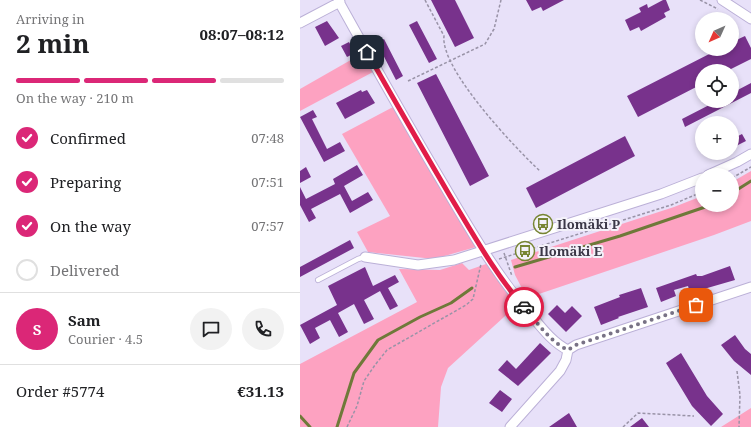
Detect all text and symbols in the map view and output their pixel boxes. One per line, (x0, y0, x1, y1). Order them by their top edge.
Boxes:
text: Arriving in (16, 10, 85, 28)
north arrow (695, 12, 739, 56)
map controls (695, 12, 739, 212)
text: 08:07–08:12 (200, 24, 284, 44)
text: 2 min (16, 25, 90, 61)
pin (350, 35, 384, 69)
icon: home (356, 41, 378, 63)
button: locate (695, 64, 739, 108)
text: On the way · 210 m (16, 89, 134, 107)
button: + (695, 116, 739, 160)
icon: check (16, 127, 38, 149)
text: Confirmed (50, 128, 126, 148)
text: 07:48 (251, 129, 284, 147)
button: − (695, 168, 739, 212)
icon: check (16, 171, 38, 193)
text: Preparing (50, 172, 121, 192)
text: 07:51 (251, 173, 284, 191)
bus stop icon: Ilomäki P (532, 213, 554, 235)
icon: check (16, 215, 38, 237)
place label: Ilomäki P (557, 215, 621, 233)
text: On the way (50, 216, 131, 236)
text: 07:57 (251, 217, 284, 235)
bus stop icon: Ilomäki E (514, 240, 536, 262)
place label: Ilomäki E (539, 242, 603, 260)
text: Delivered (50, 260, 119, 280)
courier (504, 287, 544, 327)
pin (679, 288, 713, 322)
icon: bag (685, 294, 707, 316)
icon: car (513, 296, 535, 318)
button: chat (190, 308, 232, 350)
button: phone (242, 308, 284, 350)
text: Sam (68, 310, 100, 330)
text: S (33, 319, 41, 339)
text: Courier · 4.5 (68, 330, 143, 348)
text: Order #5774 (16, 381, 104, 401)
text: €31.13 (237, 381, 284, 401)

